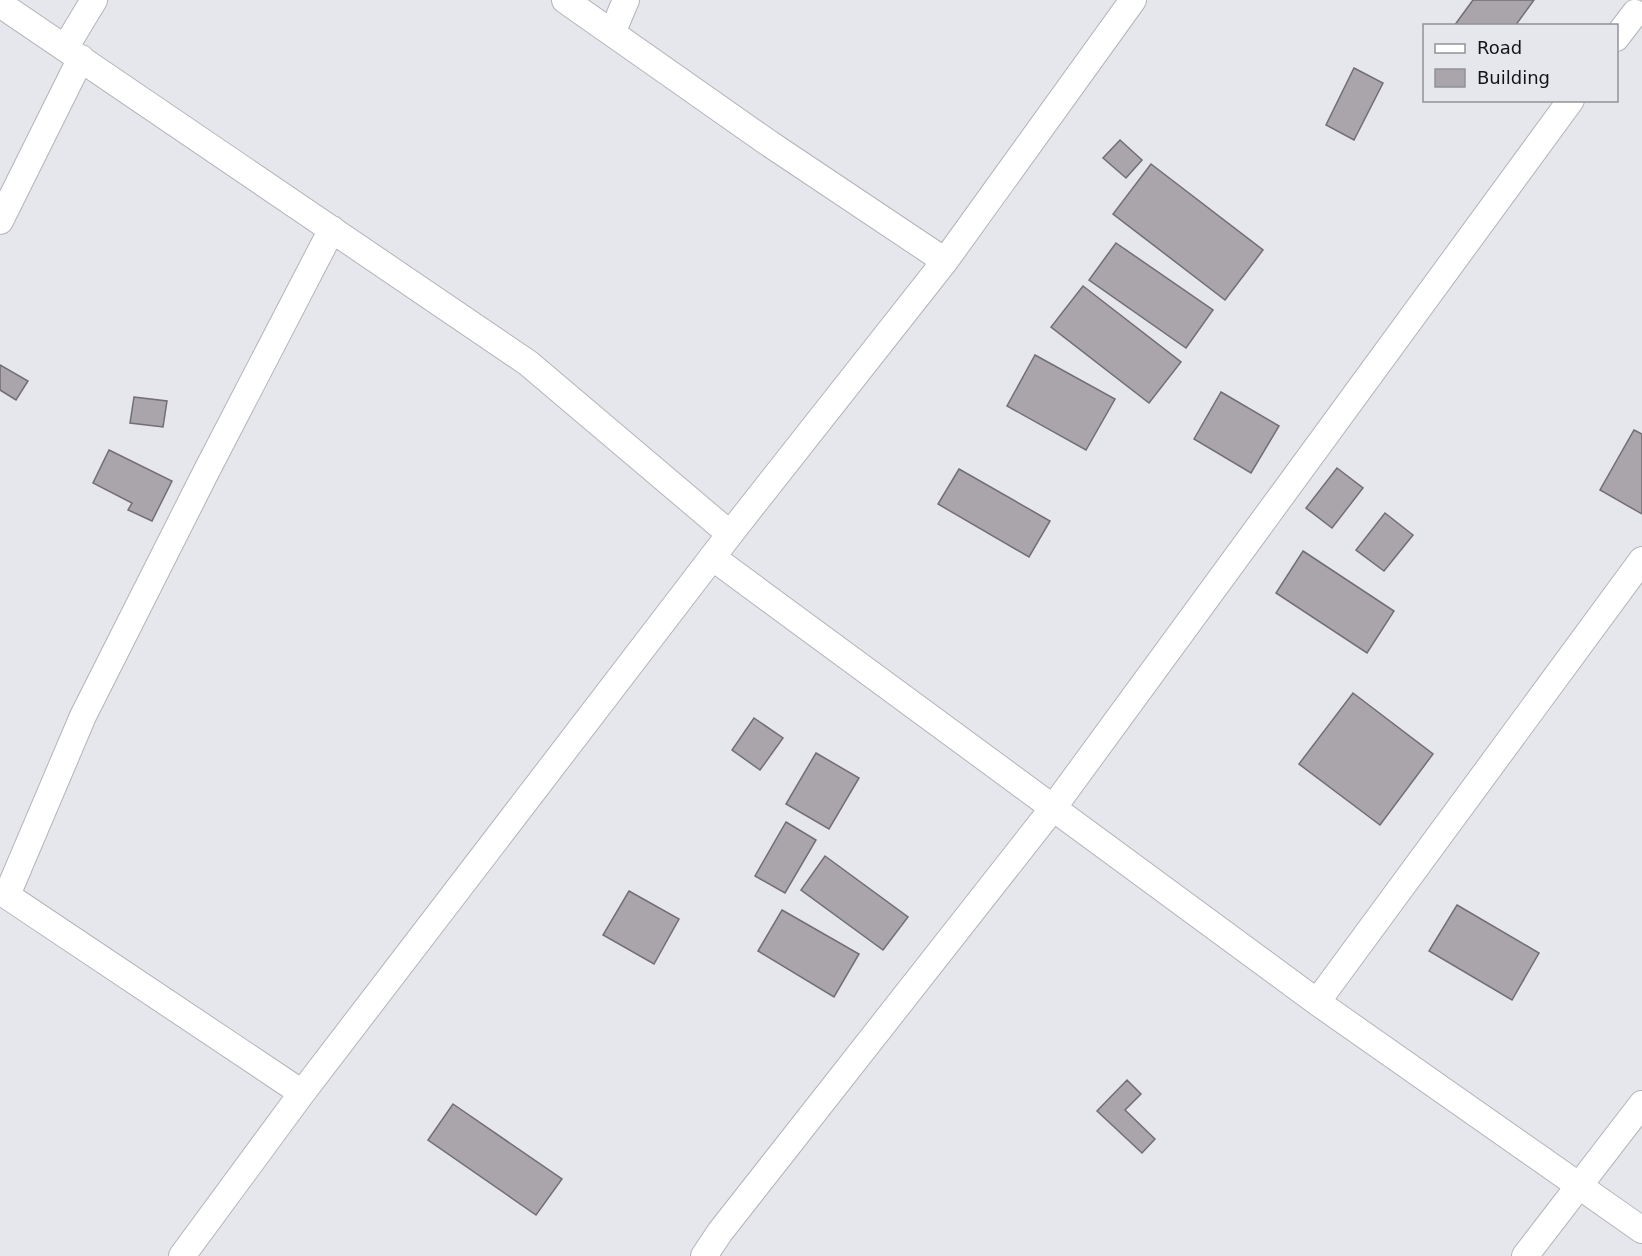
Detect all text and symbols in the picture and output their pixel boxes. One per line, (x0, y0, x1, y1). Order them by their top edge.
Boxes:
legend (1423, 24, 1618, 102)
text: Road (1477, 37, 1522, 58)
text: Building (1477, 67, 1550, 88)

